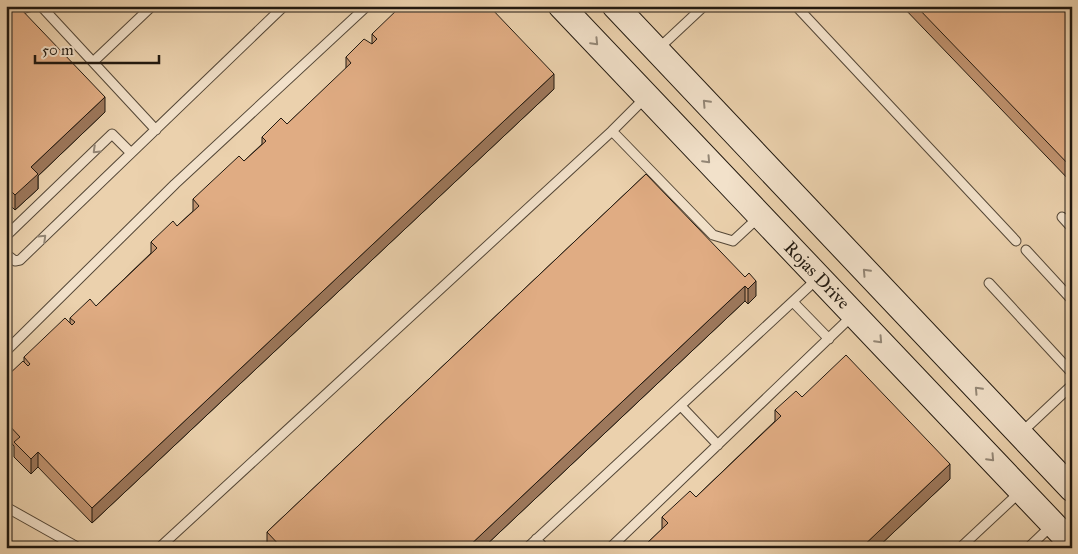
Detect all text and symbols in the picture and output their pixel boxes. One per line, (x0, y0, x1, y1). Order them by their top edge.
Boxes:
scale bar (35, 32, 159, 64)
one-way arrow (589, 36, 598, 45)
text: 50 m (42, 41, 74, 59)
one-way arrow (703, 100, 712, 109)
one-way arrow (93, 144, 102, 153)
one-way arrow (701, 154, 710, 163)
one-way arrow (38, 235, 47, 244)
street label: Rojas Drive (779, 237, 855, 313)
one-way arrow (863, 269, 872, 278)
one-way arrow (873, 335, 882, 344)
one-way arrow (975, 387, 984, 396)
one-way arrow (985, 453, 994, 462)

